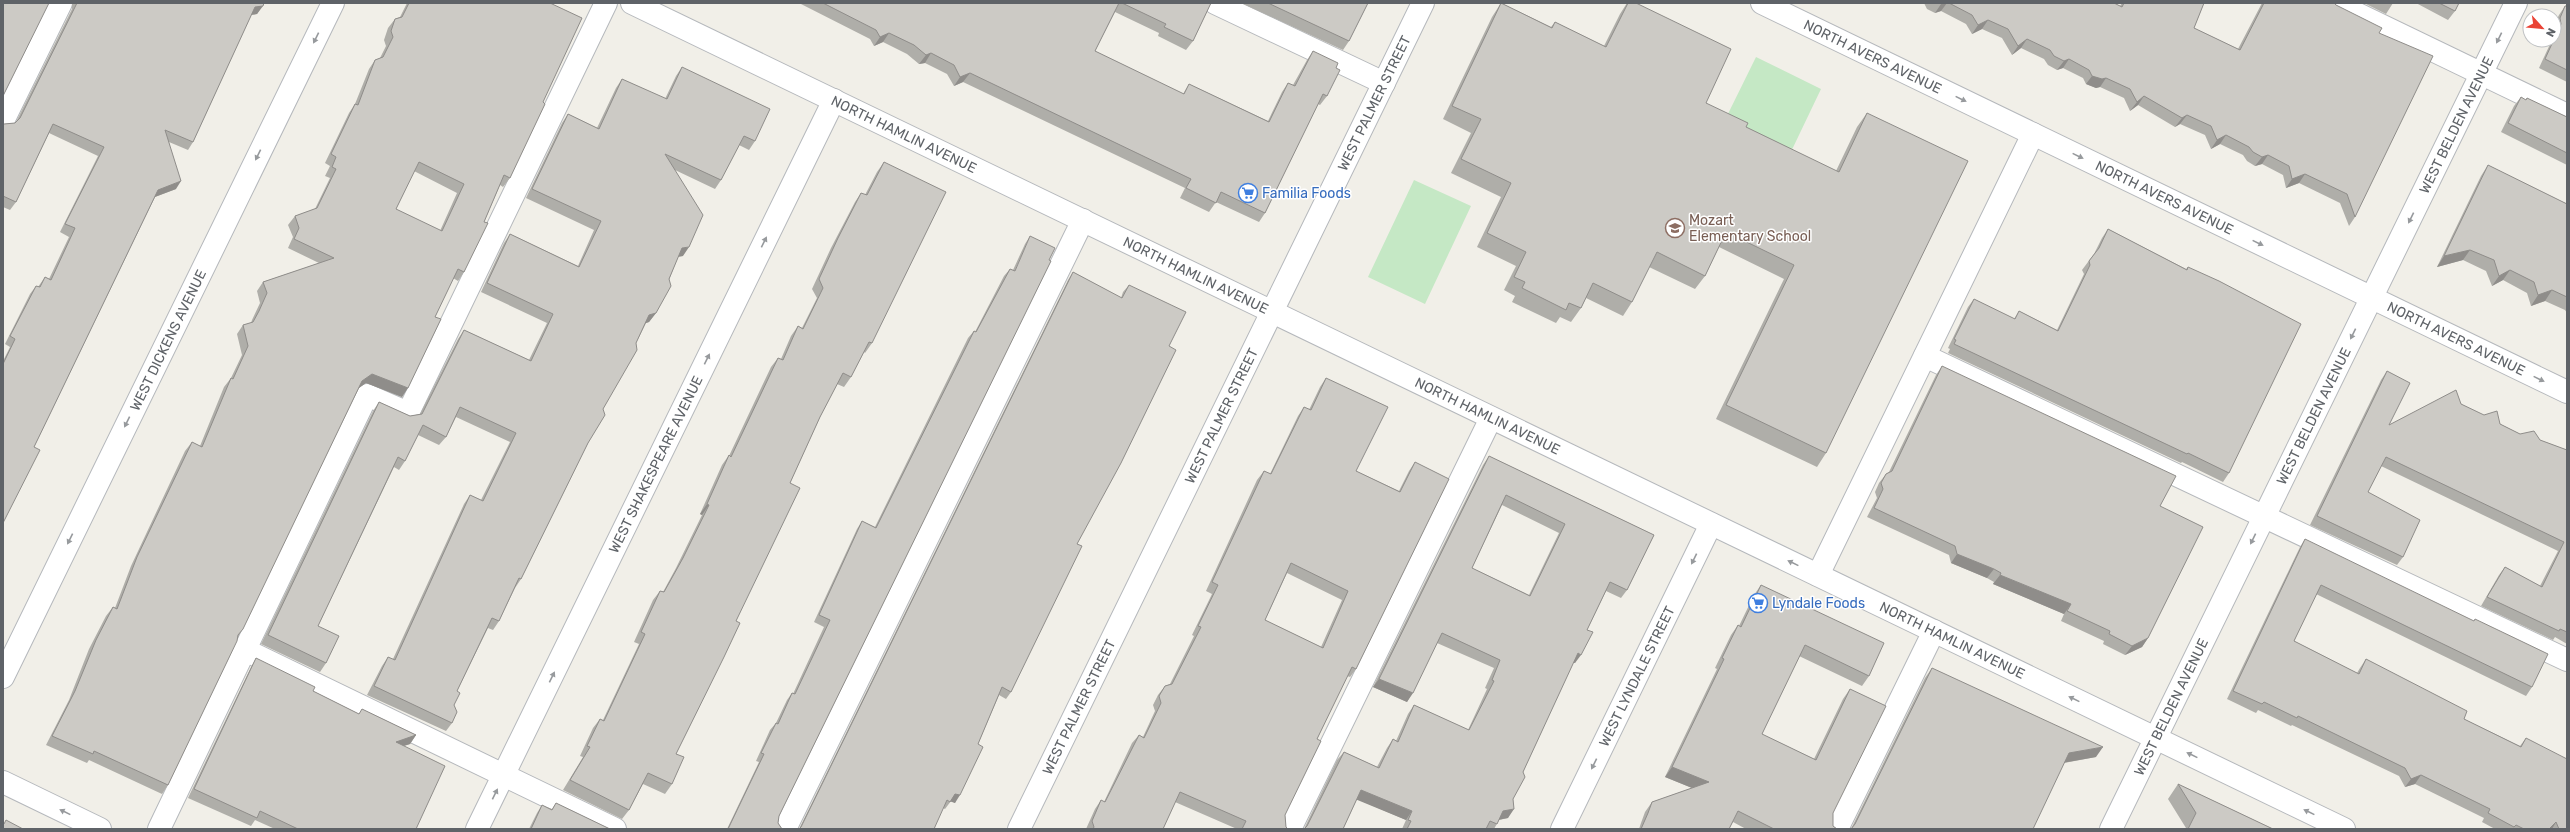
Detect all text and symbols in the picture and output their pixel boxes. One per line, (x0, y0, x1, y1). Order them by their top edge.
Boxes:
north arrow (2522, 8, 2562, 48)
street label: NORTH AVERS AVENUE (1801, 16, 1945, 97)
text: N (2543, 26, 2558, 39)
one-way arrow (312, 32, 319, 44)
one-way arrow (2496, 32, 2502, 44)
street label: WEST PALMER STREET (1334, 33, 1414, 174)
street label: WEST BELDEN AVENUE (2415, 54, 2497, 196)
street label: NORTH HAMLIN AVENUE (829, 92, 979, 176)
one-way arrow (1955, 96, 1967, 102)
one-way arrow (255, 149, 261, 161)
one-way arrow (2072, 153, 2084, 159)
street label: NORTH AVERS AVENUE (2093, 157, 2236, 238)
supermarket icon: Familia Foods (1237, 182, 1259, 204)
place label: Familia Foods (1262, 185, 1351, 202)
place label: Mozart Elementary School (1689, 212, 1811, 245)
one-way arrow (2408, 212, 2414, 223)
school or university icon: Mozart Elementary School (1664, 217, 1686, 239)
street label: NORTH HAMLIN AVENUE (1120, 233, 1271, 317)
one-way arrow (761, 237, 767, 248)
one-way arrow (2252, 240, 2264, 246)
street label: WEST DICKENS AVENUE (126, 267, 210, 414)
street label: NORTH AVERS AVENUE (2384, 298, 2528, 379)
one-way arrow (2350, 329, 2356, 340)
street label: WEST PALMER STREET (1181, 345, 1261, 486)
street label: WEST BELDEN AVENUE (2273, 345, 2354, 487)
one-way arrow (704, 353, 710, 365)
street label: WEST SHAKESPEARE AVENUE (605, 373, 706, 556)
street label: NORTH HAMLIN AVENUE (1412, 374, 1563, 458)
one-way arrow (2533, 376, 2545, 382)
one-way arrow (124, 417, 131, 428)
one-way arrow (2250, 533, 2256, 545)
one-way arrow (67, 534, 73, 545)
one-way arrow (1691, 553, 1697, 565)
one-way arrow (1788, 560, 1799, 566)
supermarket icon: Lyndale Foods (1747, 592, 1769, 614)
place label: Lyndale Foods (1772, 595, 1865, 612)
street label: NORTH HAMLIN AVENUE (1877, 598, 2028, 682)
street label: WEST LYNDALE STREET (1595, 603, 1678, 749)
street label: WEST PALMER STREET (1039, 636, 1119, 777)
street label: WEST BELDEN AVENUE (2130, 636, 2212, 778)
one-way arrow (549, 672, 555, 683)
one-way arrow (2069, 696, 2080, 702)
one-way arrow (2186, 752, 2197, 758)
one-way arrow (1591, 758, 1597, 769)
one-way arrow (492, 788, 498, 800)
one-way arrow (59, 809, 71, 815)
one-way arrow (2303, 809, 2314, 815)

